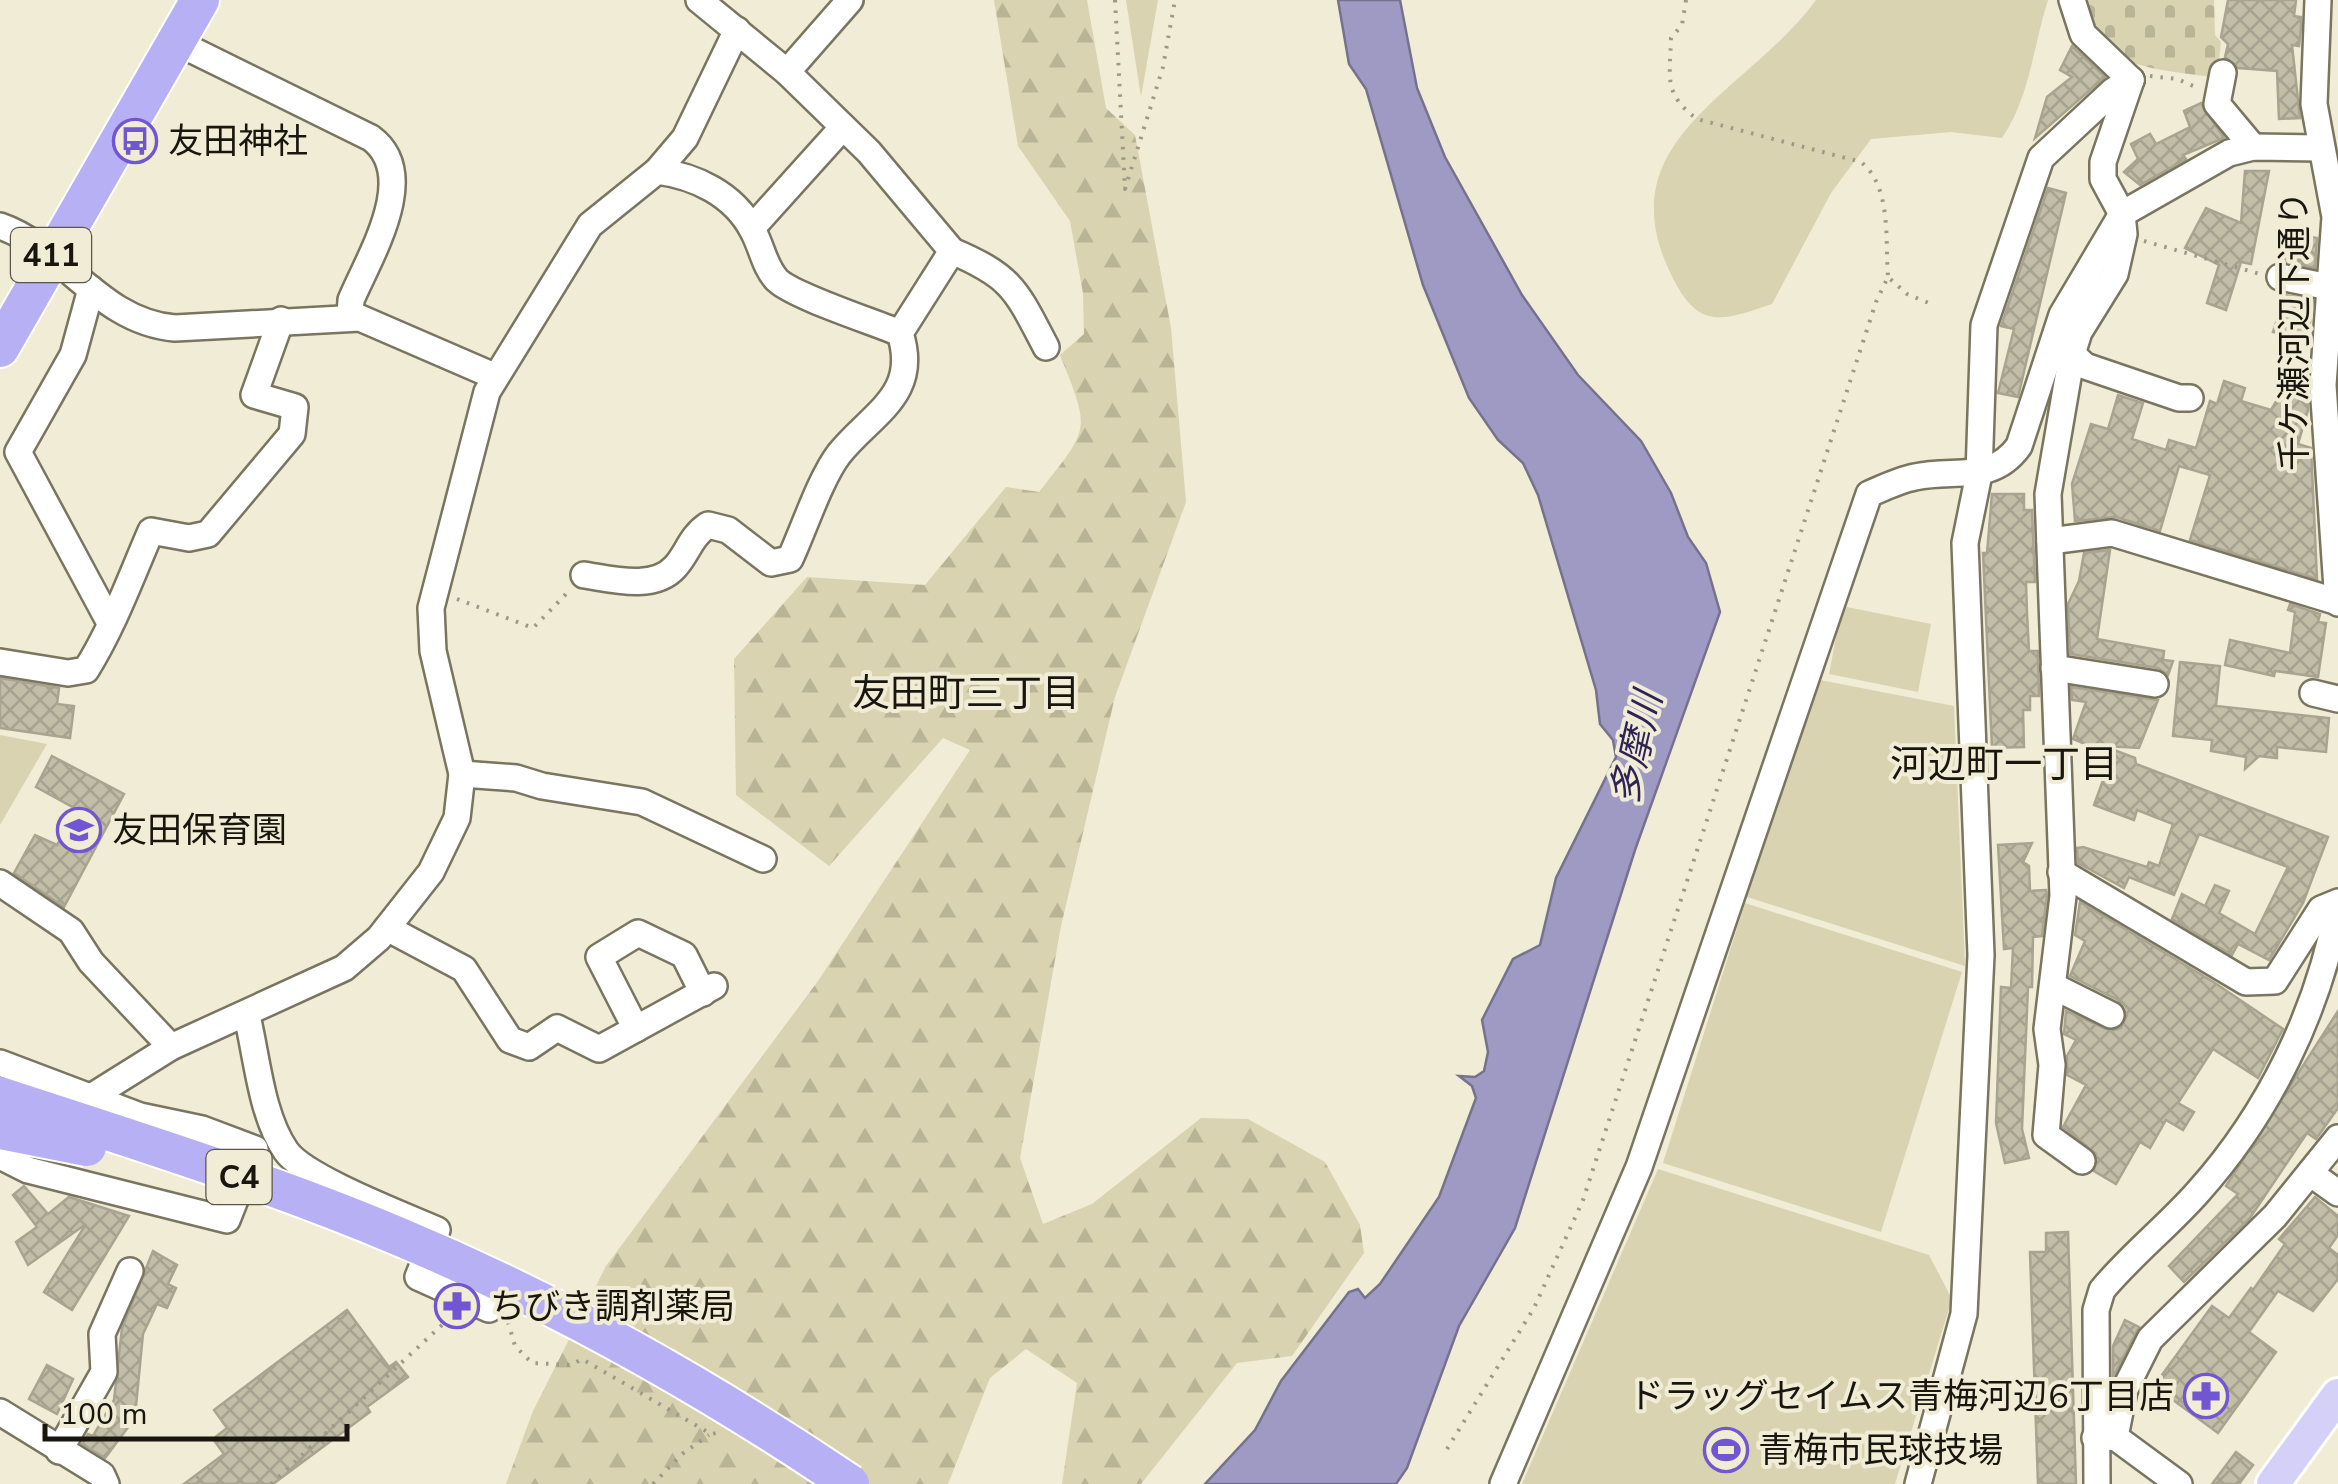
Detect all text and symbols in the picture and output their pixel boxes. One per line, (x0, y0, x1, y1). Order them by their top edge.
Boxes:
bus stop icon: 友田神社 (112, 118, 158, 164)
place label: 友田神社 (168, 118, 308, 165)
street label: 千ケ瀬河辺下通り (2271, 191, 2318, 471)
road number: 411 (11, 228, 91, 282)
district label: 友田町三丁目 (852, 668, 1080, 719)
water label: 多摩川 (1599, 683, 1675, 809)
district label: 河辺町一丁目 (1890, 739, 2118, 790)
school or university icon: 友田保育園 (56, 807, 102, 853)
place label: 友田保育園 (112, 807, 287, 854)
road number: C4 (206, 1150, 272, 1204)
pharmacy icon: ちびき調剤薬局 (434, 1283, 480, 1329)
place label: ちびき調剤薬局 (490, 1283, 735, 1330)
place label: ドラッグセイムス青梅河辺6丁目店 (1629, 1373, 2174, 1420)
pharmacy icon: ドラッグセイムス青梅河辺6丁目店 (2183, 1373, 2229, 1419)
scale bar (45, 1379, 348, 1441)
text: 100 m (60, 1394, 147, 1435)
sports icon: 青梅市民球技場 (1703, 1427, 1749, 1473)
place label: 青梅市民球技場 (1758, 1427, 2003, 1474)

